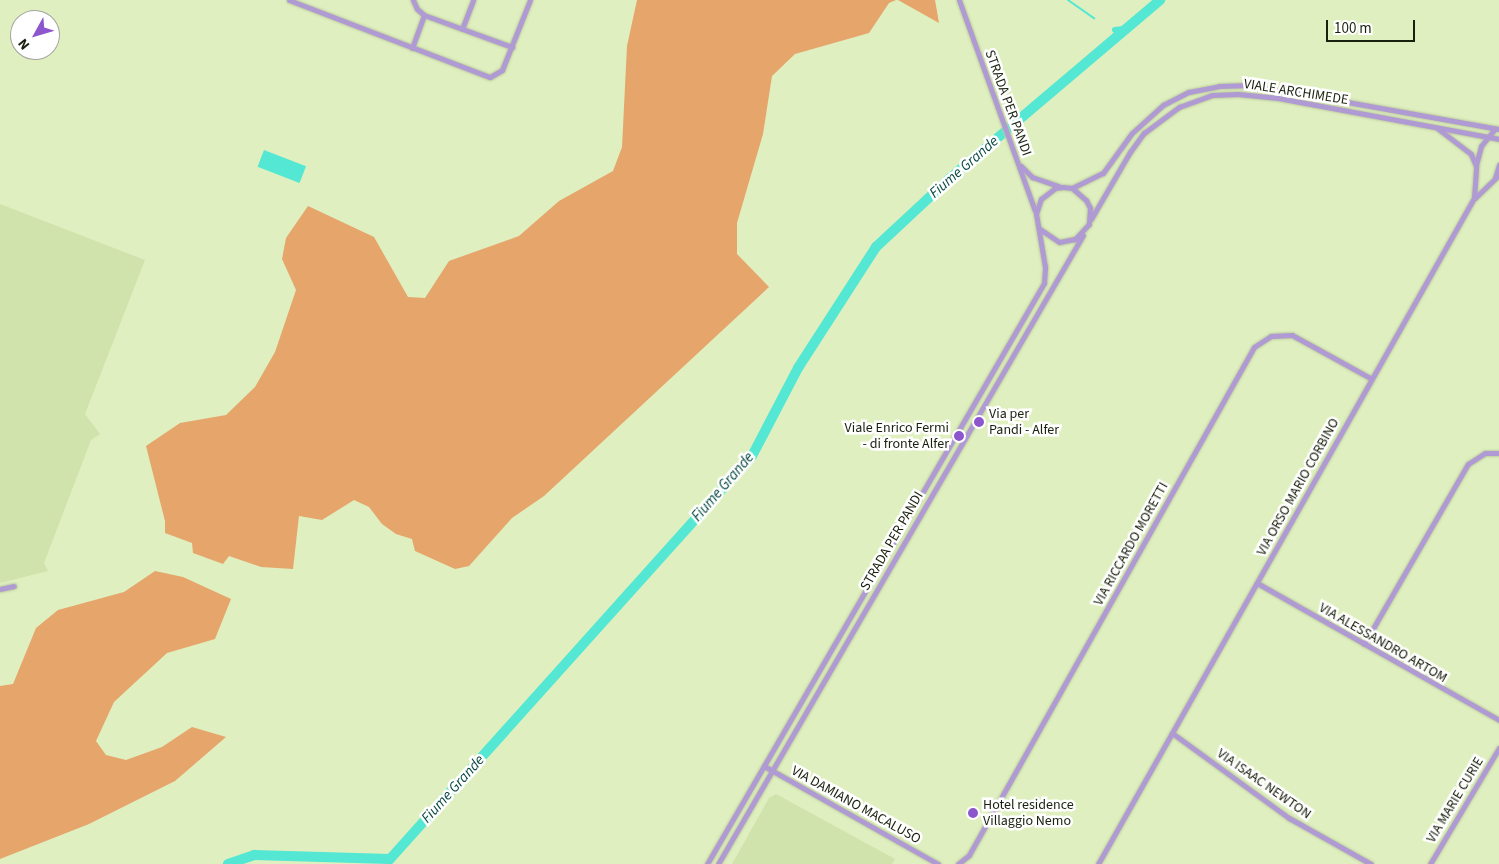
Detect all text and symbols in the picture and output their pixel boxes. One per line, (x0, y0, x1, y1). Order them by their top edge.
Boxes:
north arrow (10, 10, 60, 60)
scale bar (1329, 10, 1418, 42)
text: 100 m (1334, 18, 1372, 39)
text: N (13, 34, 35, 54)
street label: STRADA PER PANDI (981, 48, 1035, 158)
street label: VIALE ARCHIMEDE (1243, 75, 1349, 109)
water label: Fiume Grande (926, 132, 1002, 202)
place label: Via per Pandi - Alfer (989, 406, 1059, 438)
street label: VIA ORSO MARIO CORBINO (1253, 415, 1343, 559)
marker: Via per Pandi - Alfer (973, 416, 985, 428)
place label: Viale Enrico Fermi - di fronte Alfer (845, 420, 949, 452)
marker: Viale Enrico Fermi - di fronte Alfer (953, 430, 965, 442)
water label: Fiume Grande (688, 449, 758, 525)
street label: VIA RICCARDO MORETTI (1090, 479, 1172, 609)
street label: STRADA PER PANDI (857, 489, 927, 593)
street label: VIA ALESSANDRO ARTOM (1316, 599, 1450, 687)
street label: VIA ISAAC NEWTON (1214, 745, 1314, 823)
water label: Fiume Grande (418, 751, 488, 827)
street label: VIA MARIE CURIE (1423, 754, 1487, 846)
street label: VIA DAMIANO MACALUSO (788, 762, 924, 848)
place label: Hotel residence Villaggio Nemo (983, 797, 1074, 830)
marker: Hotel residence Villaggio Nemo (967, 807, 979, 819)

